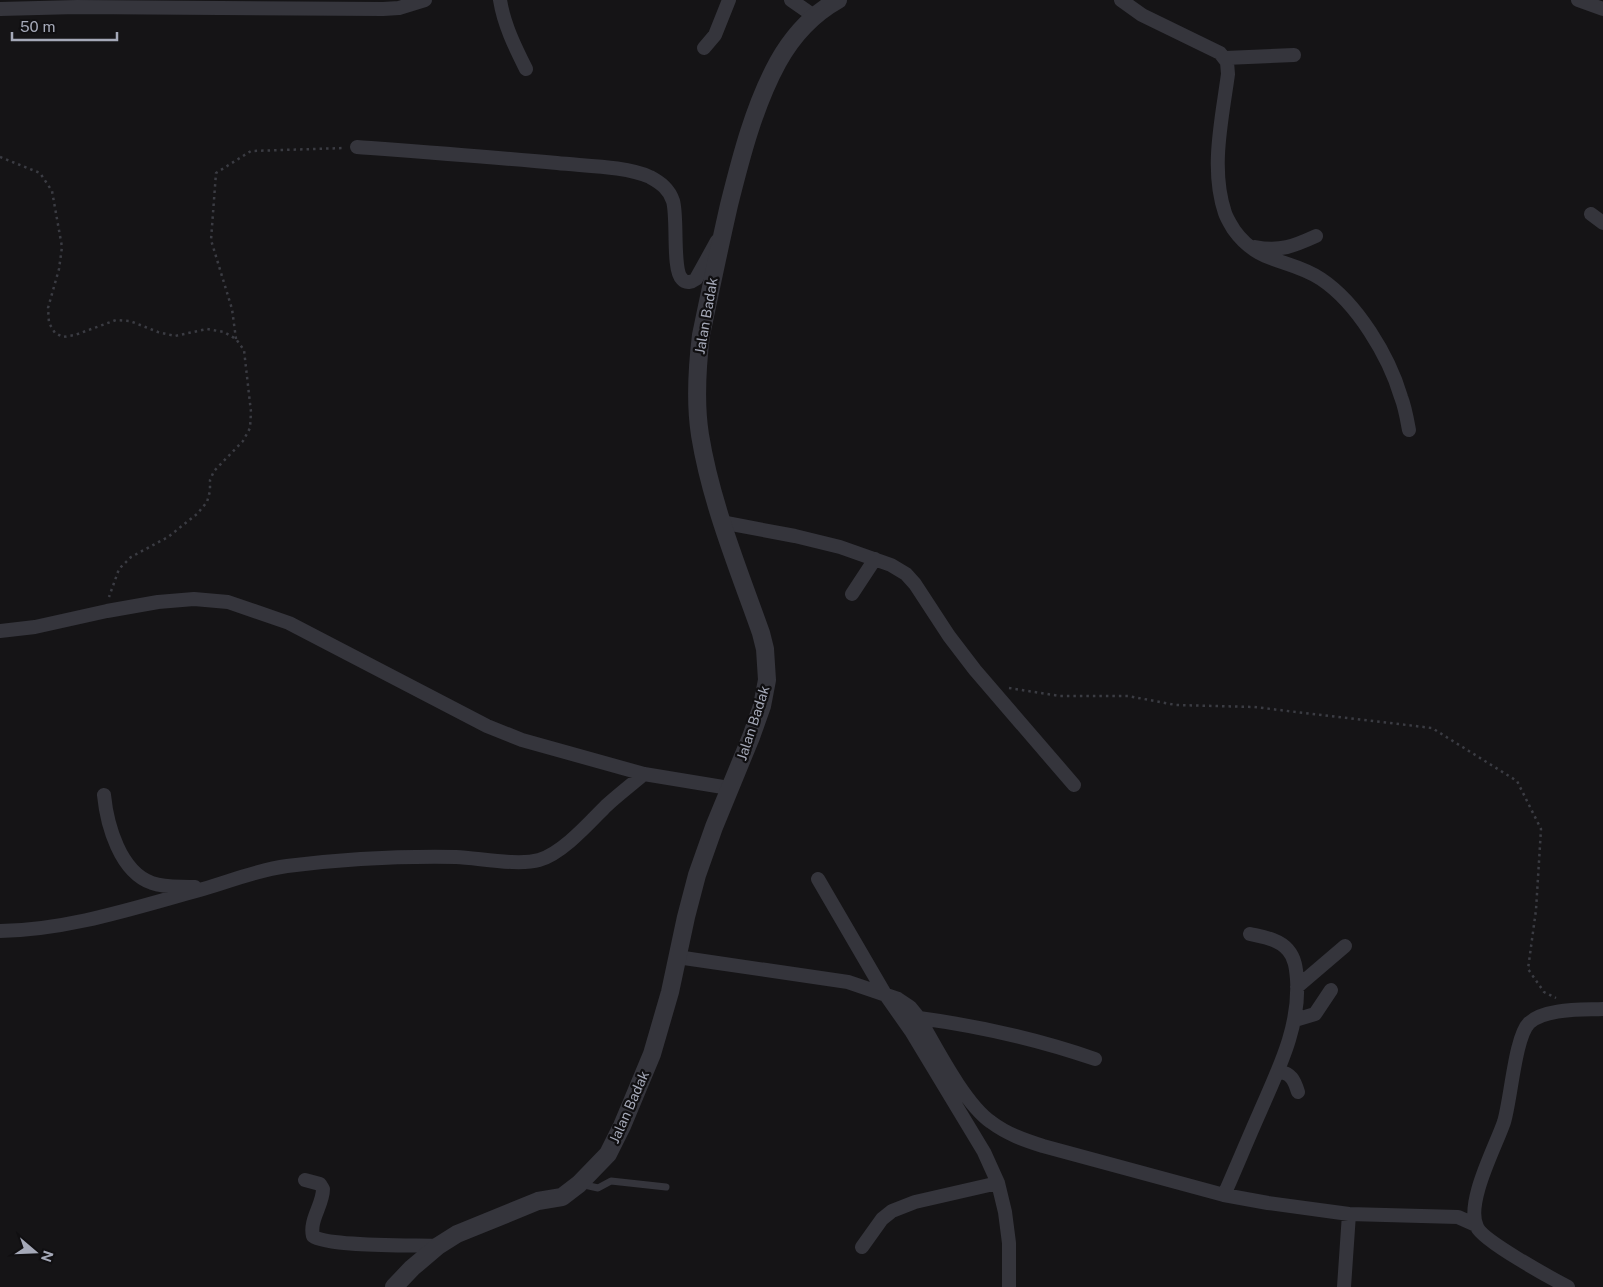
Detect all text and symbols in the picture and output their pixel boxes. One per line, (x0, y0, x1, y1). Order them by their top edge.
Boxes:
scale bar (12, 10, 118, 42)
text: 50 m (20, 18, 55, 35)
street label: Jalan Badak (691, 276, 721, 356)
street label: Jalan Badak (733, 683, 773, 762)
street label: Jalan Badak (606, 1068, 652, 1146)
north arrow (10, 1227, 60, 1277)
text: N (38, 1248, 57, 1264)

